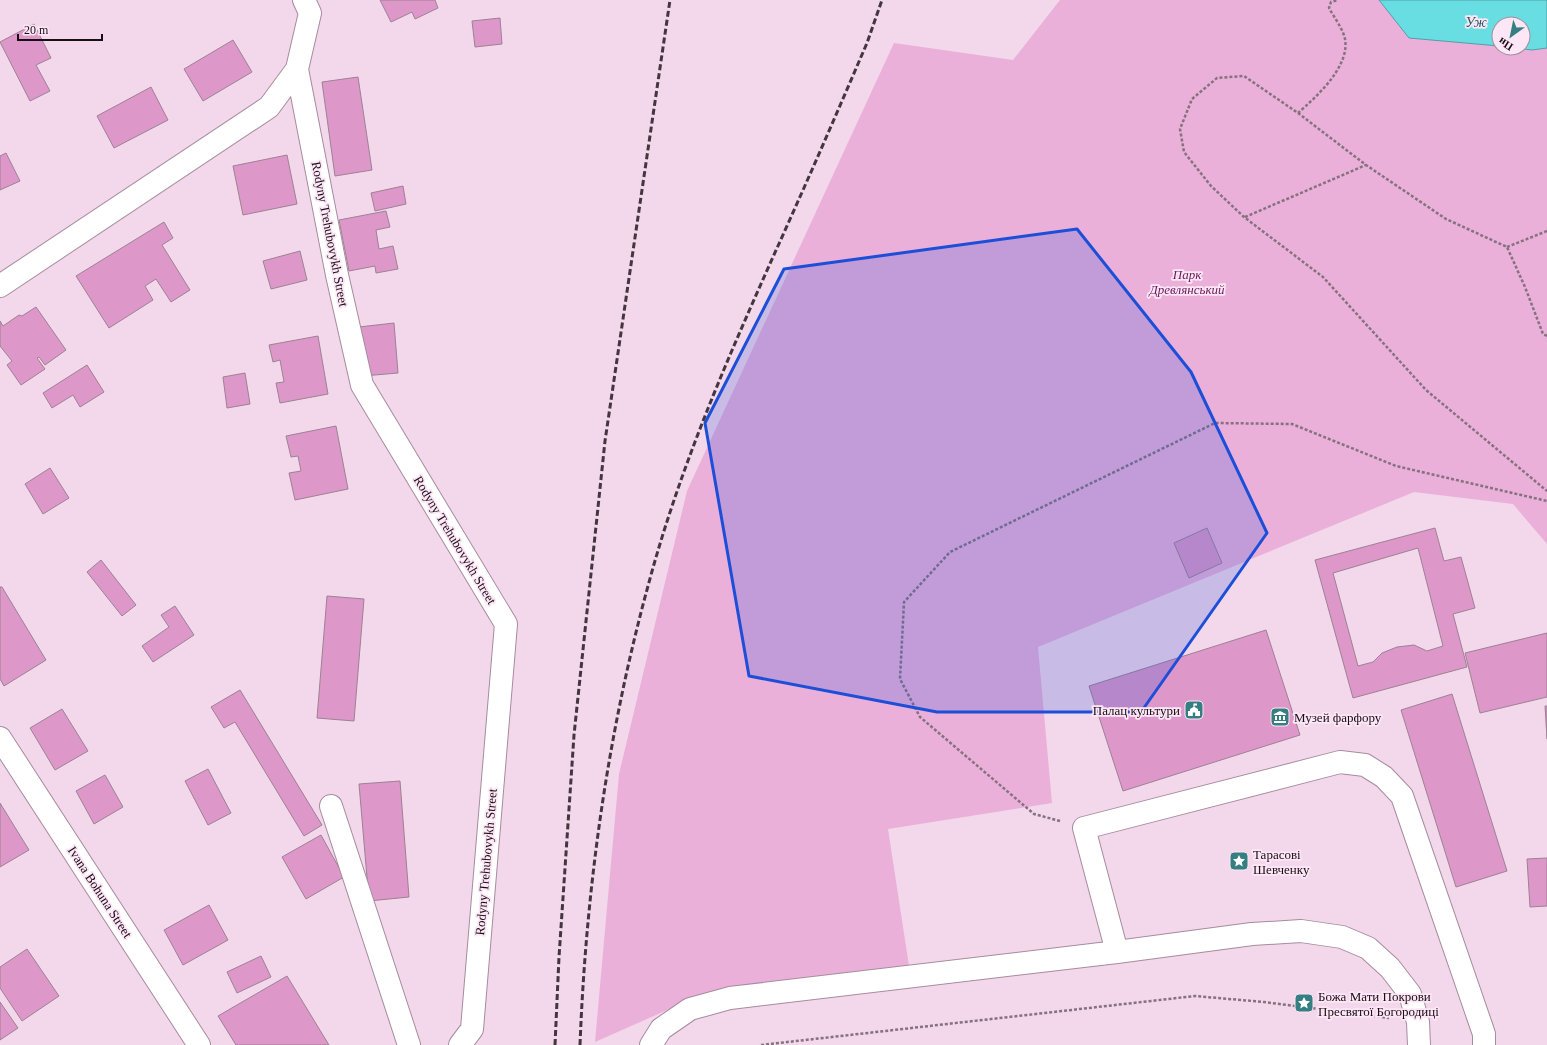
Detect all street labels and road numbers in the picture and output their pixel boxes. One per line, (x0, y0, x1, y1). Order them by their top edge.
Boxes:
street label: Rodyny Trehubovykh Street (309, 160, 351, 308)
street label: Rodyny Trehubovykh Street (411, 473, 500, 607)
street label: Rodyny Trehubovykh Street (472, 788, 500, 936)
street label: Ivana Bohuna Street (65, 843, 135, 941)

